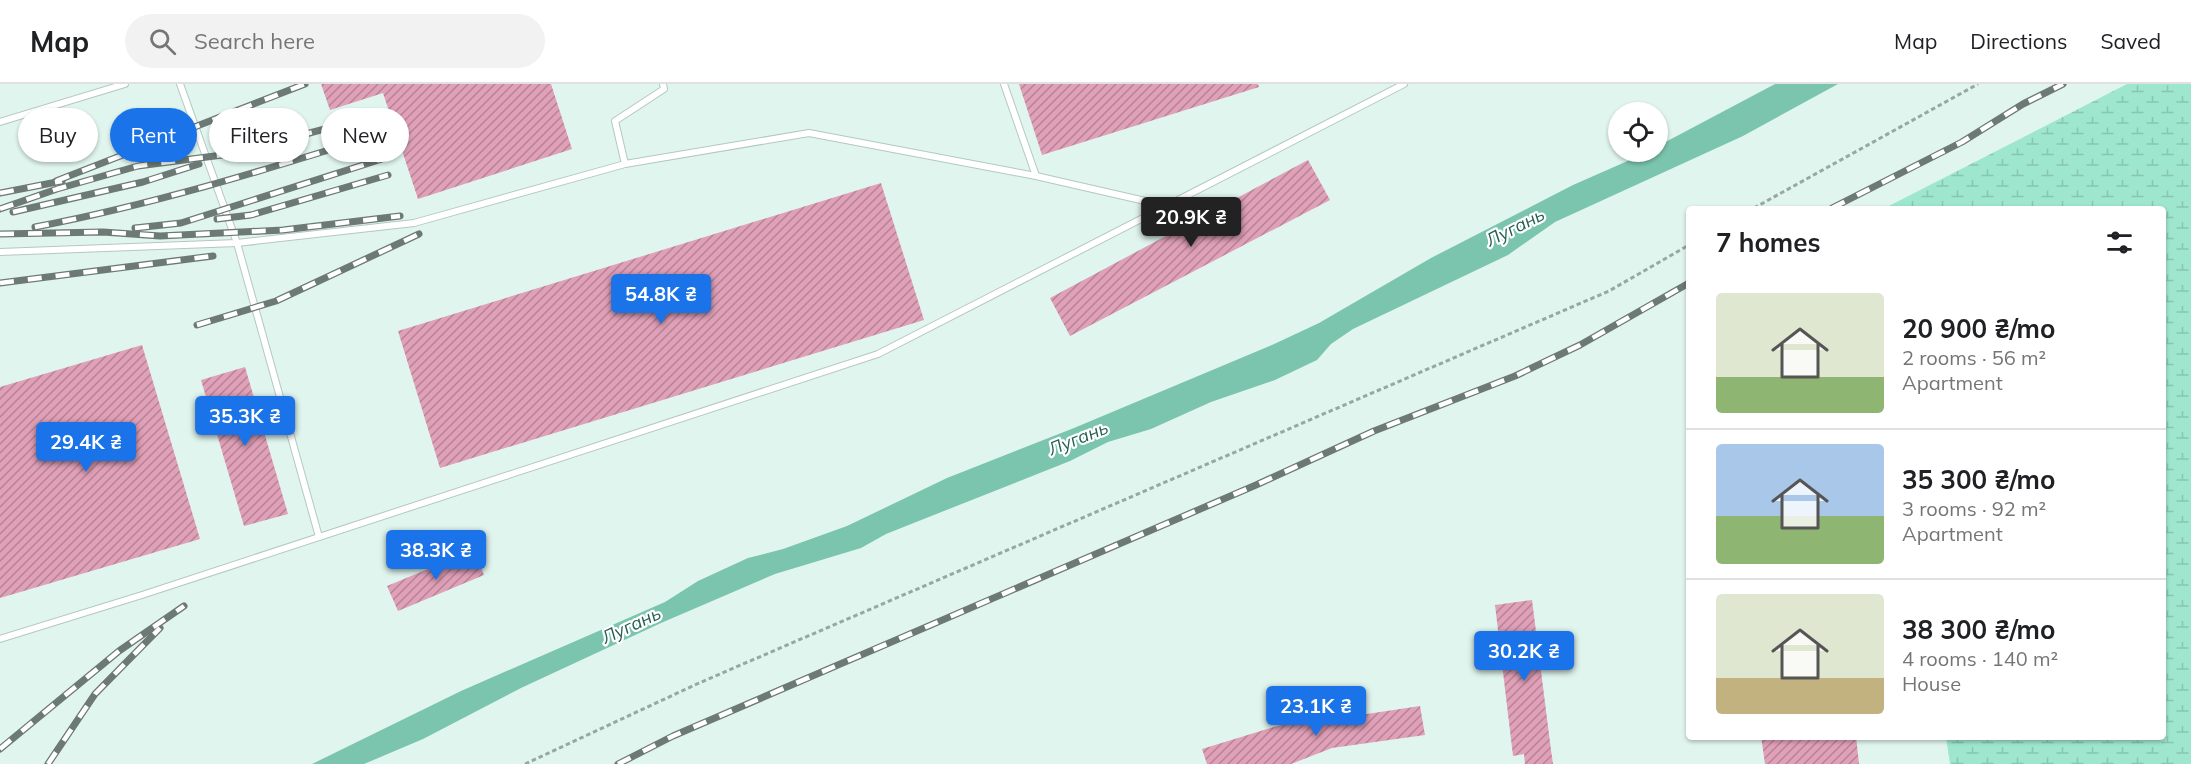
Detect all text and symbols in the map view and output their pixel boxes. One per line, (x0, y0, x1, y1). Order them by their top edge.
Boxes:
search box (125, 14, 545, 68)
text: Map (30, 24, 89, 59)
icon: search (146, 25, 179, 58)
text: Search here (194, 27, 315, 55)
text: Map (1894, 28, 1937, 54)
text: Directions (1970, 28, 2067, 54)
text: Saved (2100, 28, 2161, 54)
map controls (1608, 102, 1668, 162)
button: locate (1608, 102, 1668, 162)
chip: Buy (18, 108, 98, 162)
chip: Rent (110, 108, 197, 162)
chip: Filters (209, 108, 309, 162)
chip: New (321, 108, 409, 162)
pin: 20.9K ₴ (1136, 197, 1246, 248)
water label: Лугань (1481, 202, 1548, 252)
text: 20.9K ₴ (1155, 204, 1227, 229)
text: 7 homes (1716, 226, 1820, 259)
icon: filters (2103, 226, 2136, 259)
pin: 54.8K ₴ (606, 274, 716, 325)
text: 54.8K ₴ (625, 281, 697, 306)
text: 20 900 ₴/mo (1902, 312, 2055, 345)
icon: home (1764, 317, 1836, 389)
text: 2 rooms · 56 m² (1902, 345, 2046, 370)
text: Apartment (1902, 370, 2003, 395)
pin: 35.3K ₴ (190, 396, 300, 447)
text: 35.3K ₴ (209, 403, 281, 428)
water label: Лугань (1044, 415, 1112, 461)
pin: 29.4K ₴ (31, 422, 141, 473)
text: 29.4K ₴ (50, 429, 122, 454)
text: 35 300 ₴/mo (1902, 463, 2055, 496)
icon: home (1764, 468, 1836, 540)
text: 3 rooms · 92 m² (1902, 496, 2046, 521)
text: Apartment (1902, 521, 2003, 546)
pin: 38.3K ₴ (381, 530, 491, 581)
text: 38.3K ₴ (400, 537, 472, 562)
water label: Лугань (597, 601, 665, 649)
text: 38 300 ₴/mo (1902, 613, 2055, 646)
icon: home (1764, 618, 1836, 690)
pin: 30.2K ₴ (1469, 631, 1579, 682)
text: 30.2K ₴ (1488, 638, 1560, 663)
text: 4 rooms · 140 m² (1902, 646, 2058, 671)
text: House (1902, 671, 1961, 696)
pin: 23.1K ₴ (1261, 686, 1371, 737)
text: 23.1K ₴ (1280, 693, 1352, 718)

